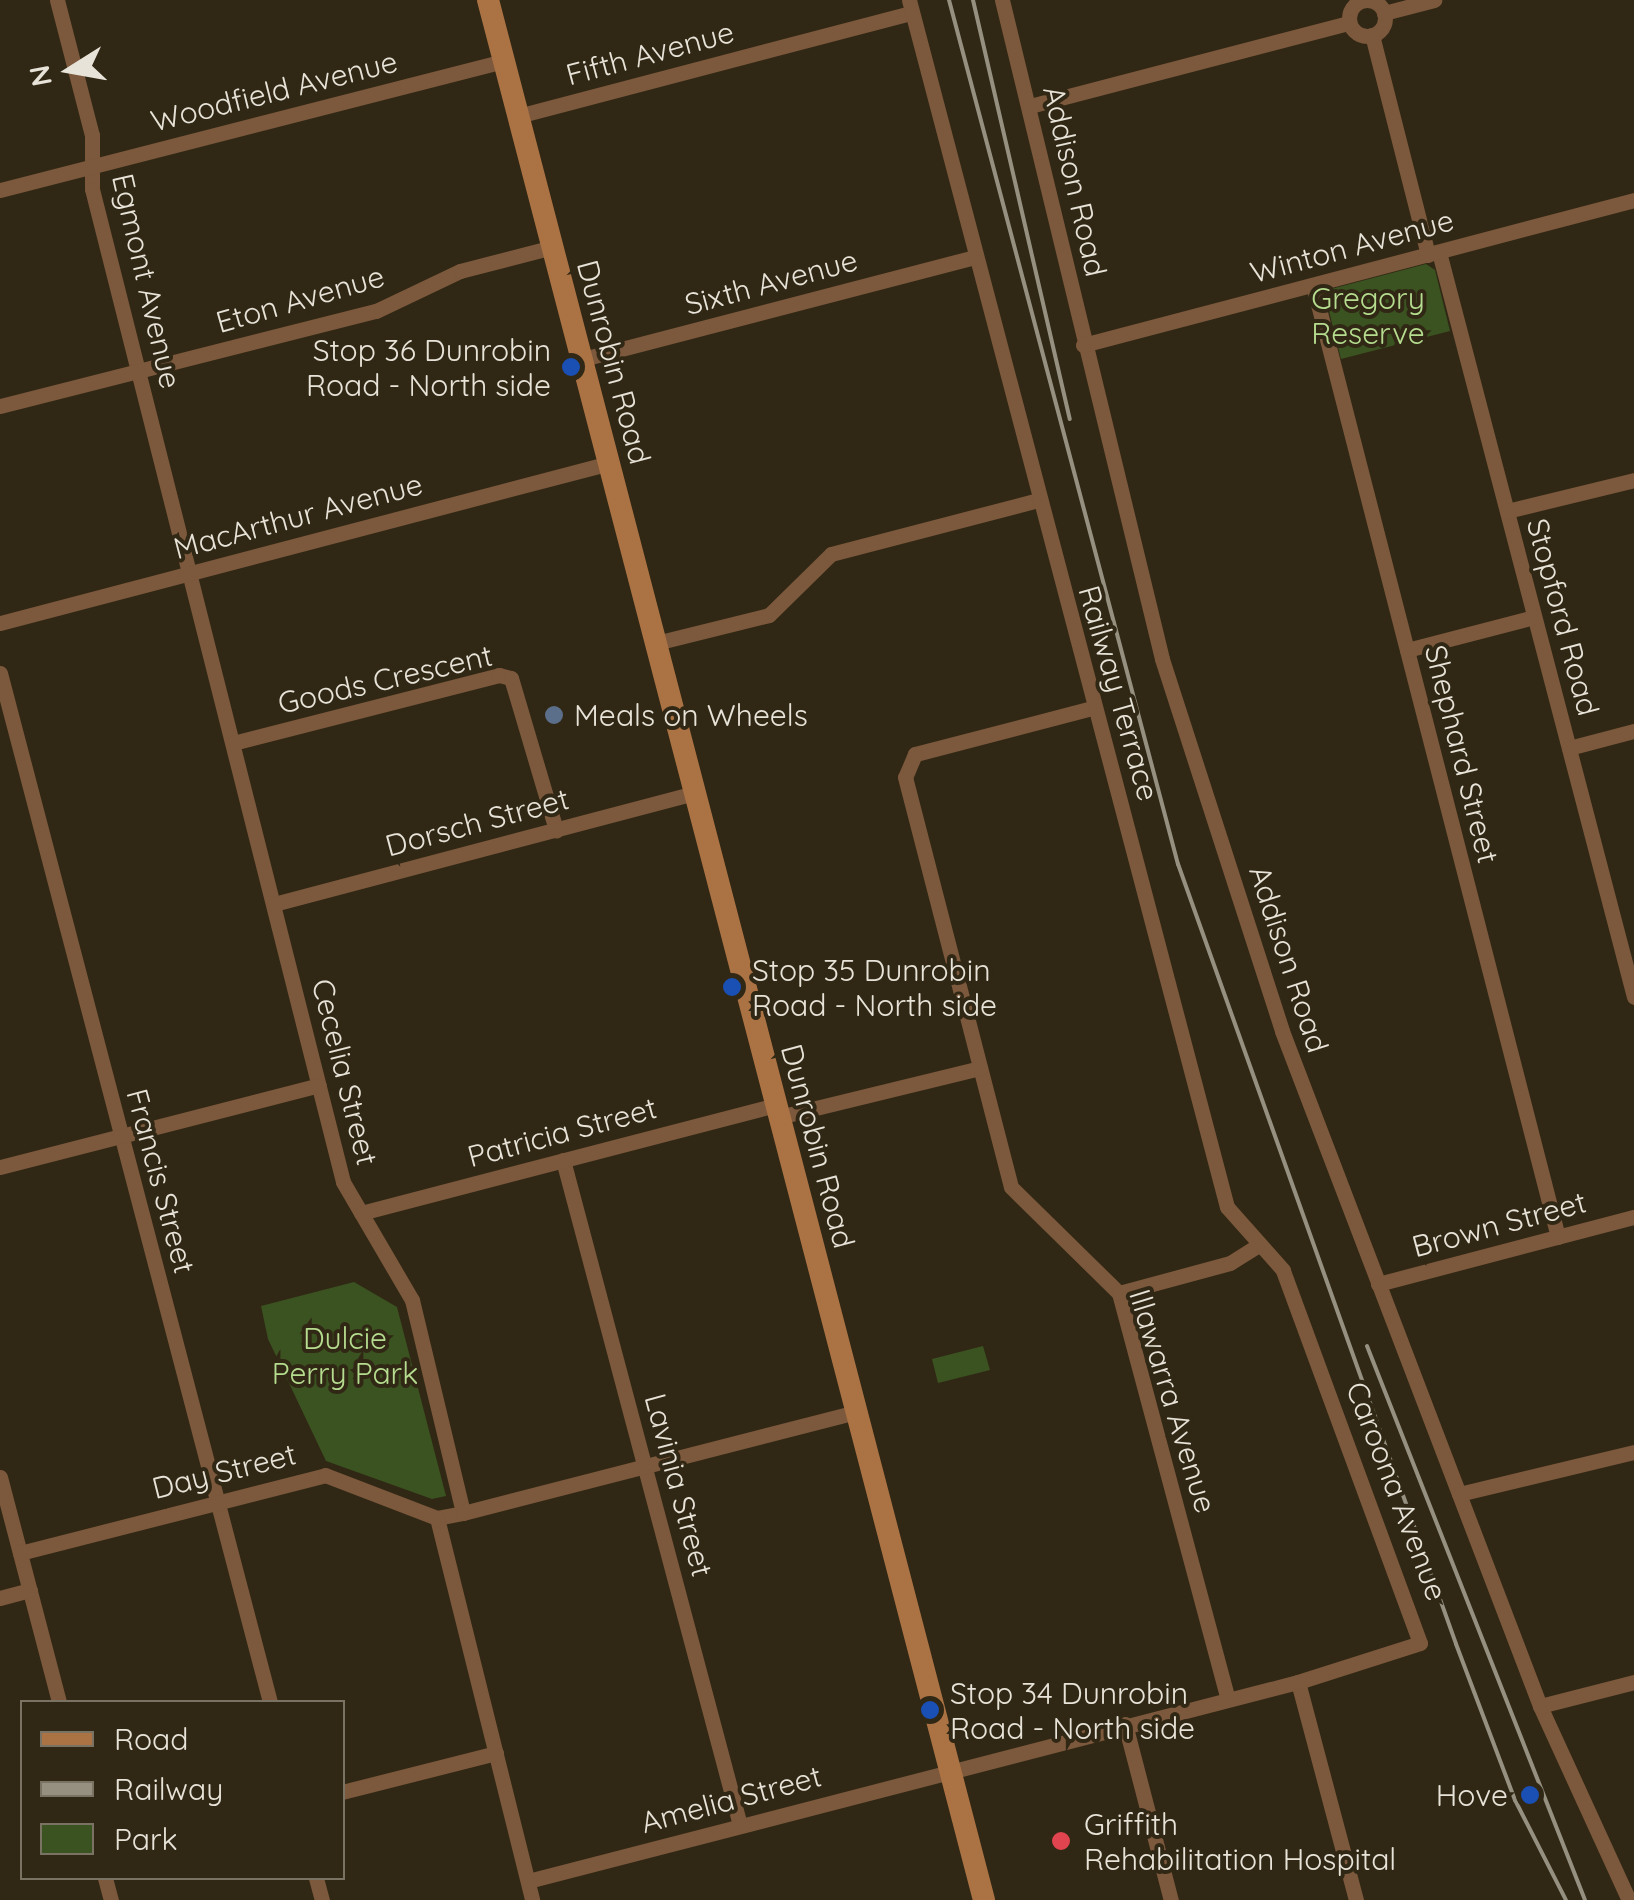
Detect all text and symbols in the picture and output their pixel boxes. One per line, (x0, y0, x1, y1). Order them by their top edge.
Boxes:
street label: Fifth Avenue (562, 13, 738, 93)
north arrow (20, 20, 120, 120)
street label: Woodfield Avenue (147, 43, 401, 139)
text: N (21, 62, 59, 89)
street label: Addison Road (1036, 82, 1114, 280)
street label: Egmont Avenue (105, 170, 189, 392)
street label: Winton Avenue (1246, 202, 1458, 290)
street label: Sixth Avenue (681, 242, 861, 322)
street label: Dunrobin Road (569, 256, 659, 468)
street label: Eton Avenue (212, 258, 388, 340)
park label: Gregory Reserve (1311, 280, 1425, 350)
place label: Stop 36 Dunrobin Road - North side (306, 332, 551, 402)
marker: Stop 36 Dunrobin Road - North side (560, 356, 582, 378)
street label: MacArthur Avenue (170, 465, 426, 567)
street label: Stopford Road (1519, 514, 1607, 720)
street label: Railway Terrace (1071, 581, 1167, 805)
street label: Goods Crescent (274, 637, 496, 721)
street label: Shephard Street (1417, 641, 1507, 867)
place label: Meals on Wheels (574, 697, 808, 733)
marker: Meals on Wheels (543, 704, 565, 726)
street label: Dorsch Street (381, 780, 573, 864)
street label: Addison Road (1242, 861, 1336, 1057)
place label: Stop 35 Dunrobin Road - North side (752, 952, 997, 1022)
street label: Cecelia Street (304, 975, 386, 1169)
marker: Stop 35 Dunrobin Road - North side (721, 976, 743, 998)
street label: Dunrobin Road (773, 1040, 863, 1252)
street label: Francis Street (119, 1085, 203, 1277)
street label: Patricia Street (463, 1089, 661, 1175)
street label: Brown Street (1408, 1183, 1590, 1265)
street label: Illawarra Avenue (1122, 1285, 1224, 1517)
park label: Dulcie Perry Park (272, 1320, 418, 1390)
street label: Caroona Avenue (1339, 1377, 1455, 1605)
street label: Lavinia Street (637, 1389, 721, 1581)
street label: Day Street (148, 1436, 300, 1506)
place label: Stop 34 Dunrobin Road - North side (950, 1675, 1195, 1746)
marker: Stop 34 Dunrobin Road - North side (919, 1699, 941, 1721)
legend (20, 1700, 345, 1880)
text: Road (114, 1720, 188, 1758)
street label: Amelia Street (637, 1758, 825, 1840)
text: Railway (114, 1770, 223, 1808)
place label: Hove (1436, 1777, 1508, 1813)
marker: Hove (1517, 1782, 1543, 1808)
place label: Griffith Rehabilitation Hospital (1084, 1806, 1396, 1876)
text: Park (114, 1820, 178, 1858)
marker: Griffith Rehabilitation Hospital (1048, 1828, 1074, 1854)

